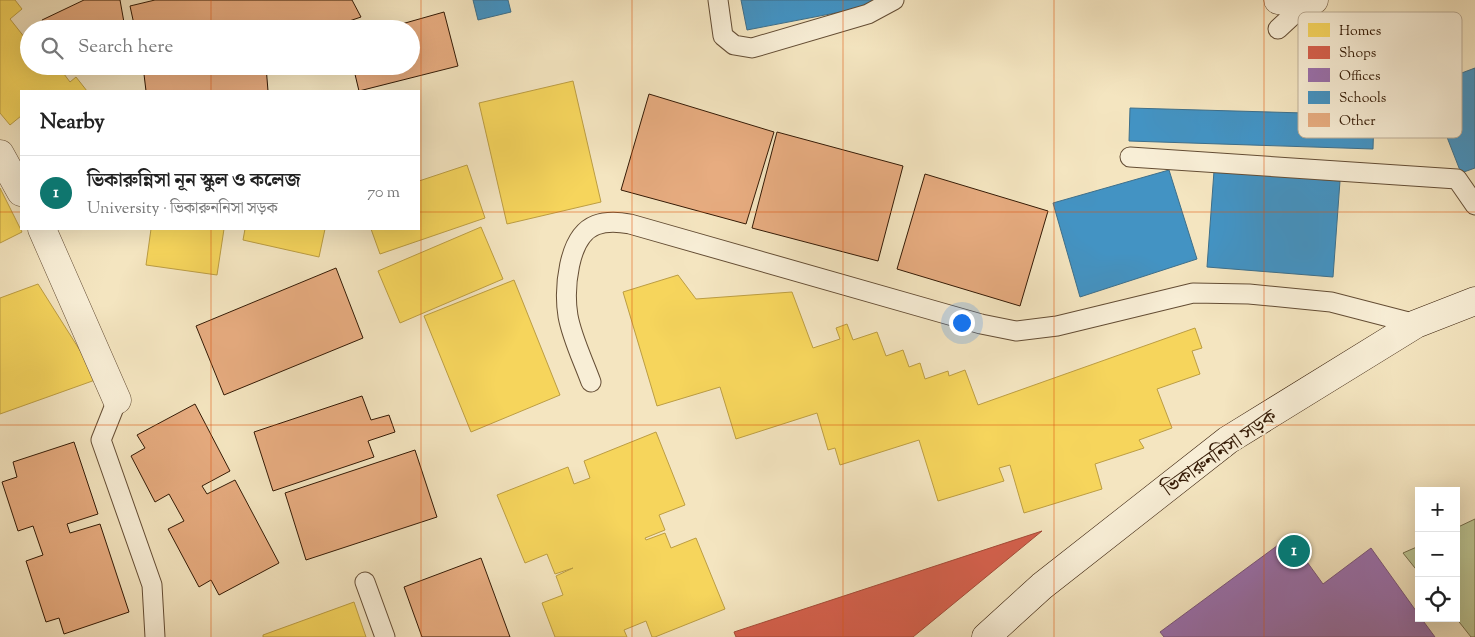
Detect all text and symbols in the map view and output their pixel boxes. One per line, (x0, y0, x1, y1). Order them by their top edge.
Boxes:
legend (1298, 12, 1462, 138)
search box (20, 20, 420, 75)
text: Homes (1339, 22, 1381, 42)
icon: search (38, 34, 66, 62)
text: Search here (78, 34, 173, 61)
text: Shops (1339, 44, 1376, 64)
text: Offices (1339, 67, 1381, 87)
text: Schools (1339, 89, 1386, 109)
text: Nearby (40, 108, 105, 138)
text: Other (1339, 112, 1376, 132)
text: ভিকারুন্নিসা নূন স্কুল ও কলেজ (87, 168, 300, 195)
text: 1 (53, 182, 59, 205)
text: 70 m (367, 182, 400, 205)
text: University · ভিকারুননিসা সড়ক (87, 198, 278, 221)
your location (949, 310, 975, 336)
street label: ভিকারুননিসা সড়ক (1156, 403, 1284, 505)
map controls (1415, 487, 1460, 622)
button: + (1415, 487, 1460, 532)
pin: 1 (1278, 532, 1310, 570)
button: − (1415, 532, 1460, 577)
button: locate (1415, 577, 1460, 622)

